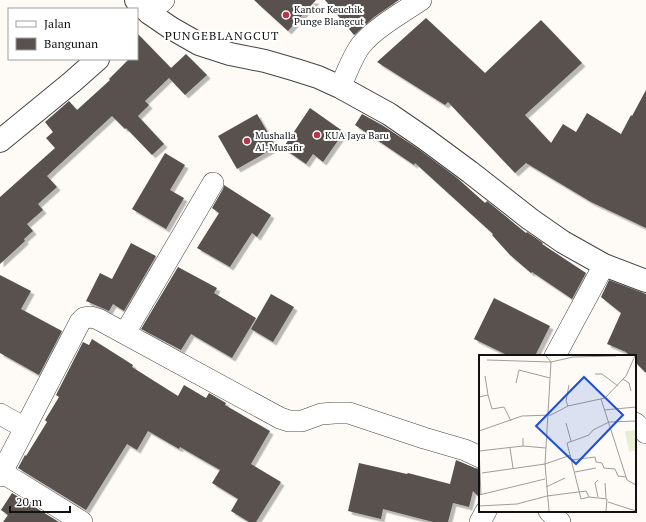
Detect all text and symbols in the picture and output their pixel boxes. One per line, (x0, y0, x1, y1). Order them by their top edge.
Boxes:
place label: Kantor Keuchik Punge Blangcut (294, 3, 364, 28)
legend (8, 8, 138, 60)
marker: Kantor Keuchik Punge Blangcut (281, 10, 291, 20)
text: Jalan (44, 16, 71, 31)
district label: PUNGEBLANGCUT (165, 28, 279, 43)
text: Bangunan (44, 36, 98, 51)
place label: Mushalla Al-Musafir (255, 129, 303, 154)
place label: KUA Jaya Baru (325, 129, 389, 142)
marker: KUA Jaya Baru (312, 130, 322, 140)
marker: Mushalla Al-Musafir (242, 136, 252, 146)
inset map (479, 355, 636, 512)
scale bar (10, 488, 70, 514)
text: 20 m (16, 494, 43, 509)

